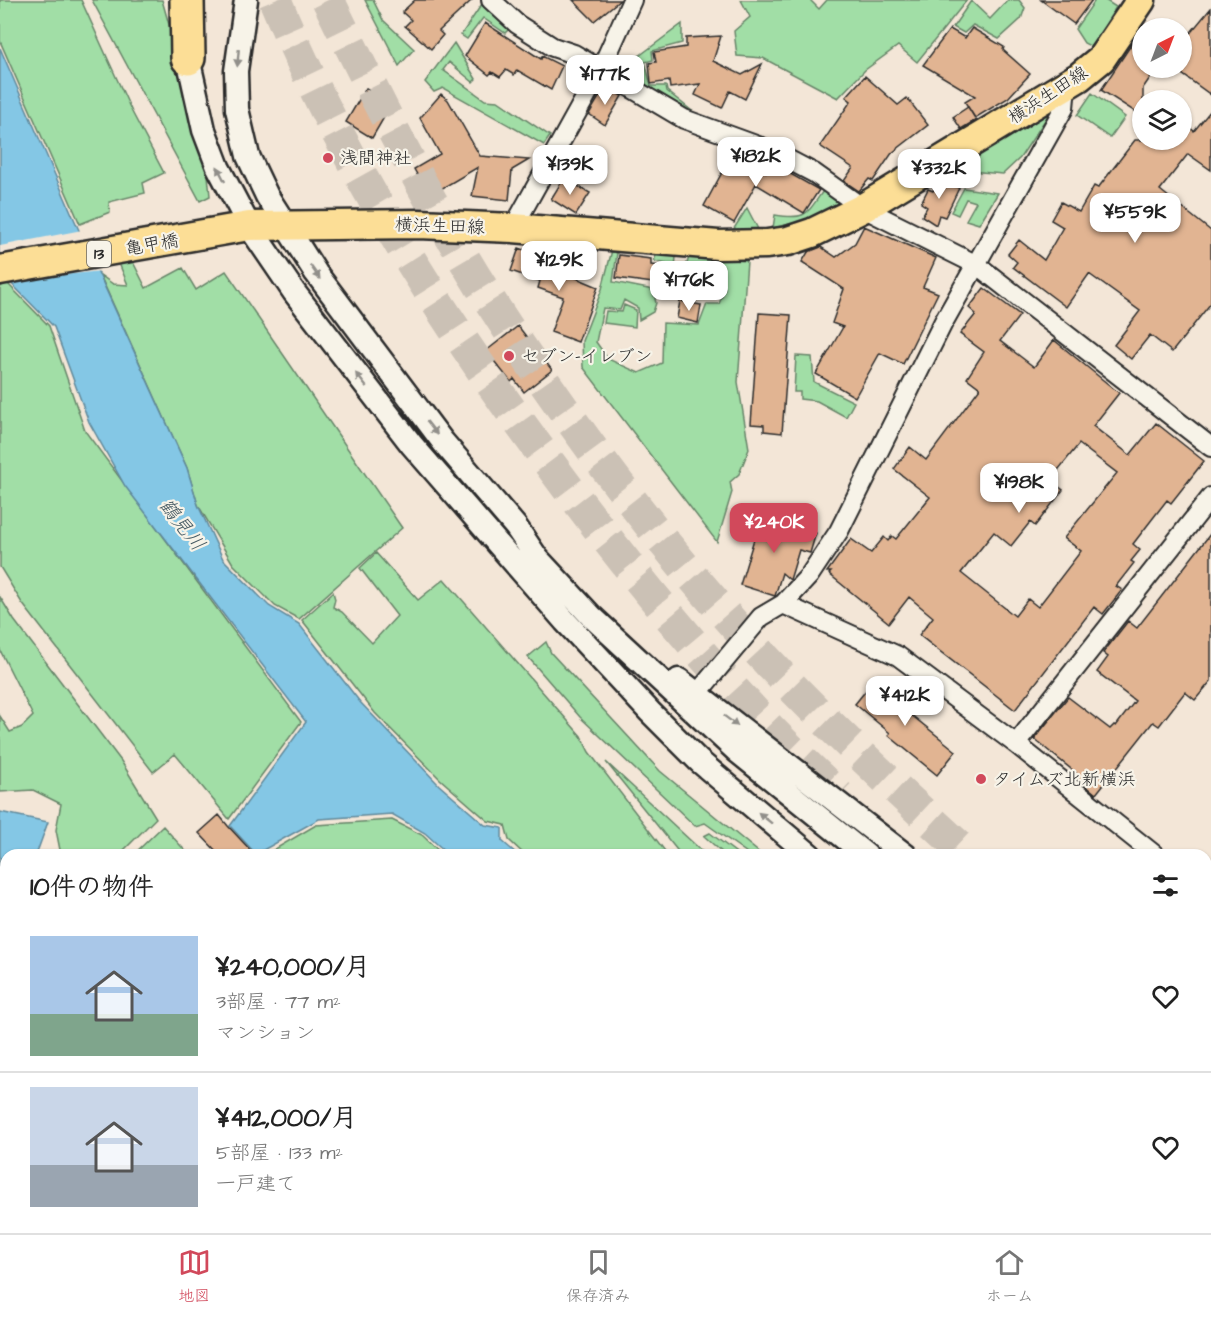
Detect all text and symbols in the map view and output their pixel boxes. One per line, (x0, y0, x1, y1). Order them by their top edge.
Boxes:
north arrow (1132, 18, 1192, 78)
map controls (1132, 18, 1192, 150)
one-way arrow (233, 48, 242, 67)
pin: ¥177K (563, 55, 647, 106)
text: ¥177K (580, 60, 630, 88)
street label: 横浜生田線 (1003, 60, 1093, 130)
button: layers (1132, 90, 1192, 150)
pin: ¥182K (714, 137, 798, 188)
text: ¥182K (731, 142, 781, 170)
pin: ¥139K (528, 145, 612, 196)
place label: 浅間神社 (340, 146, 412, 171)
pin: ¥332K (897, 149, 981, 200)
text: ¥139K (547, 150, 593, 178)
marker: 浅間神社 (321, 151, 335, 165)
text: ¥332K (912, 154, 966, 182)
one-way arrow (217, 165, 227, 183)
pin: ¥559K (1093, 193, 1177, 244)
text: ¥559K (1104, 198, 1166, 226)
street label: 横浜生田線 (395, 212, 485, 240)
street label: 亀甲橋 (123, 228, 181, 262)
road number: 13 (87, 241, 111, 267)
pin: ¥129K (517, 241, 601, 292)
text: ¥129K (535, 246, 583, 274)
pin: ¥176K (647, 261, 731, 312)
one-way arrow (309, 264, 321, 280)
text: ¥176K (664, 266, 714, 294)
place label: セブン-イレブン (521, 344, 653, 369)
marker: セブン-イレブン (502, 349, 516, 363)
one-way arrow (355, 372, 368, 388)
one-way arrow (426, 420, 439, 436)
pin: ¥198K (977, 463, 1061, 514)
text: ¥198K (994, 468, 1044, 496)
water label: 鶴見川 (152, 493, 212, 557)
pin: ¥240K (732, 503, 816, 554)
text: ¥240K (744, 508, 804, 536)
pin: ¥412K (863, 676, 947, 727)
text: ¥412K (880, 681, 930, 709)
one-way arrow (723, 715, 738, 727)
place label: タイムズ北新横浜 (993, 767, 1136, 792)
marker: タイムズ北新横浜 (974, 772, 988, 786)
one-way arrow (757, 811, 773, 824)
text: 10件の物件 (30, 869, 154, 905)
icon: filters (1149, 869, 1182, 902)
text: ¥240,000/月 (216, 949, 371, 985)
icon: home (78, 960, 150, 1032)
icon: heart (1149, 980, 1182, 1013)
text: 3部屋 · 77 m² (216, 988, 341, 1016)
text: マンション (216, 1019, 315, 1047)
text: ¥412,000/月 (216, 1100, 357, 1136)
icon: home (78, 1111, 150, 1183)
icon: heart (1149, 1131, 1182, 1164)
text: 5部屋 · 133 m² (216, 1139, 343, 1167)
text: 一戸建て (216, 1170, 296, 1198)
tab: 地図 (178, 1246, 211, 1307)
tab: 保存済み (566, 1246, 630, 1307)
tab: ホーム (986, 1246, 1033, 1307)

